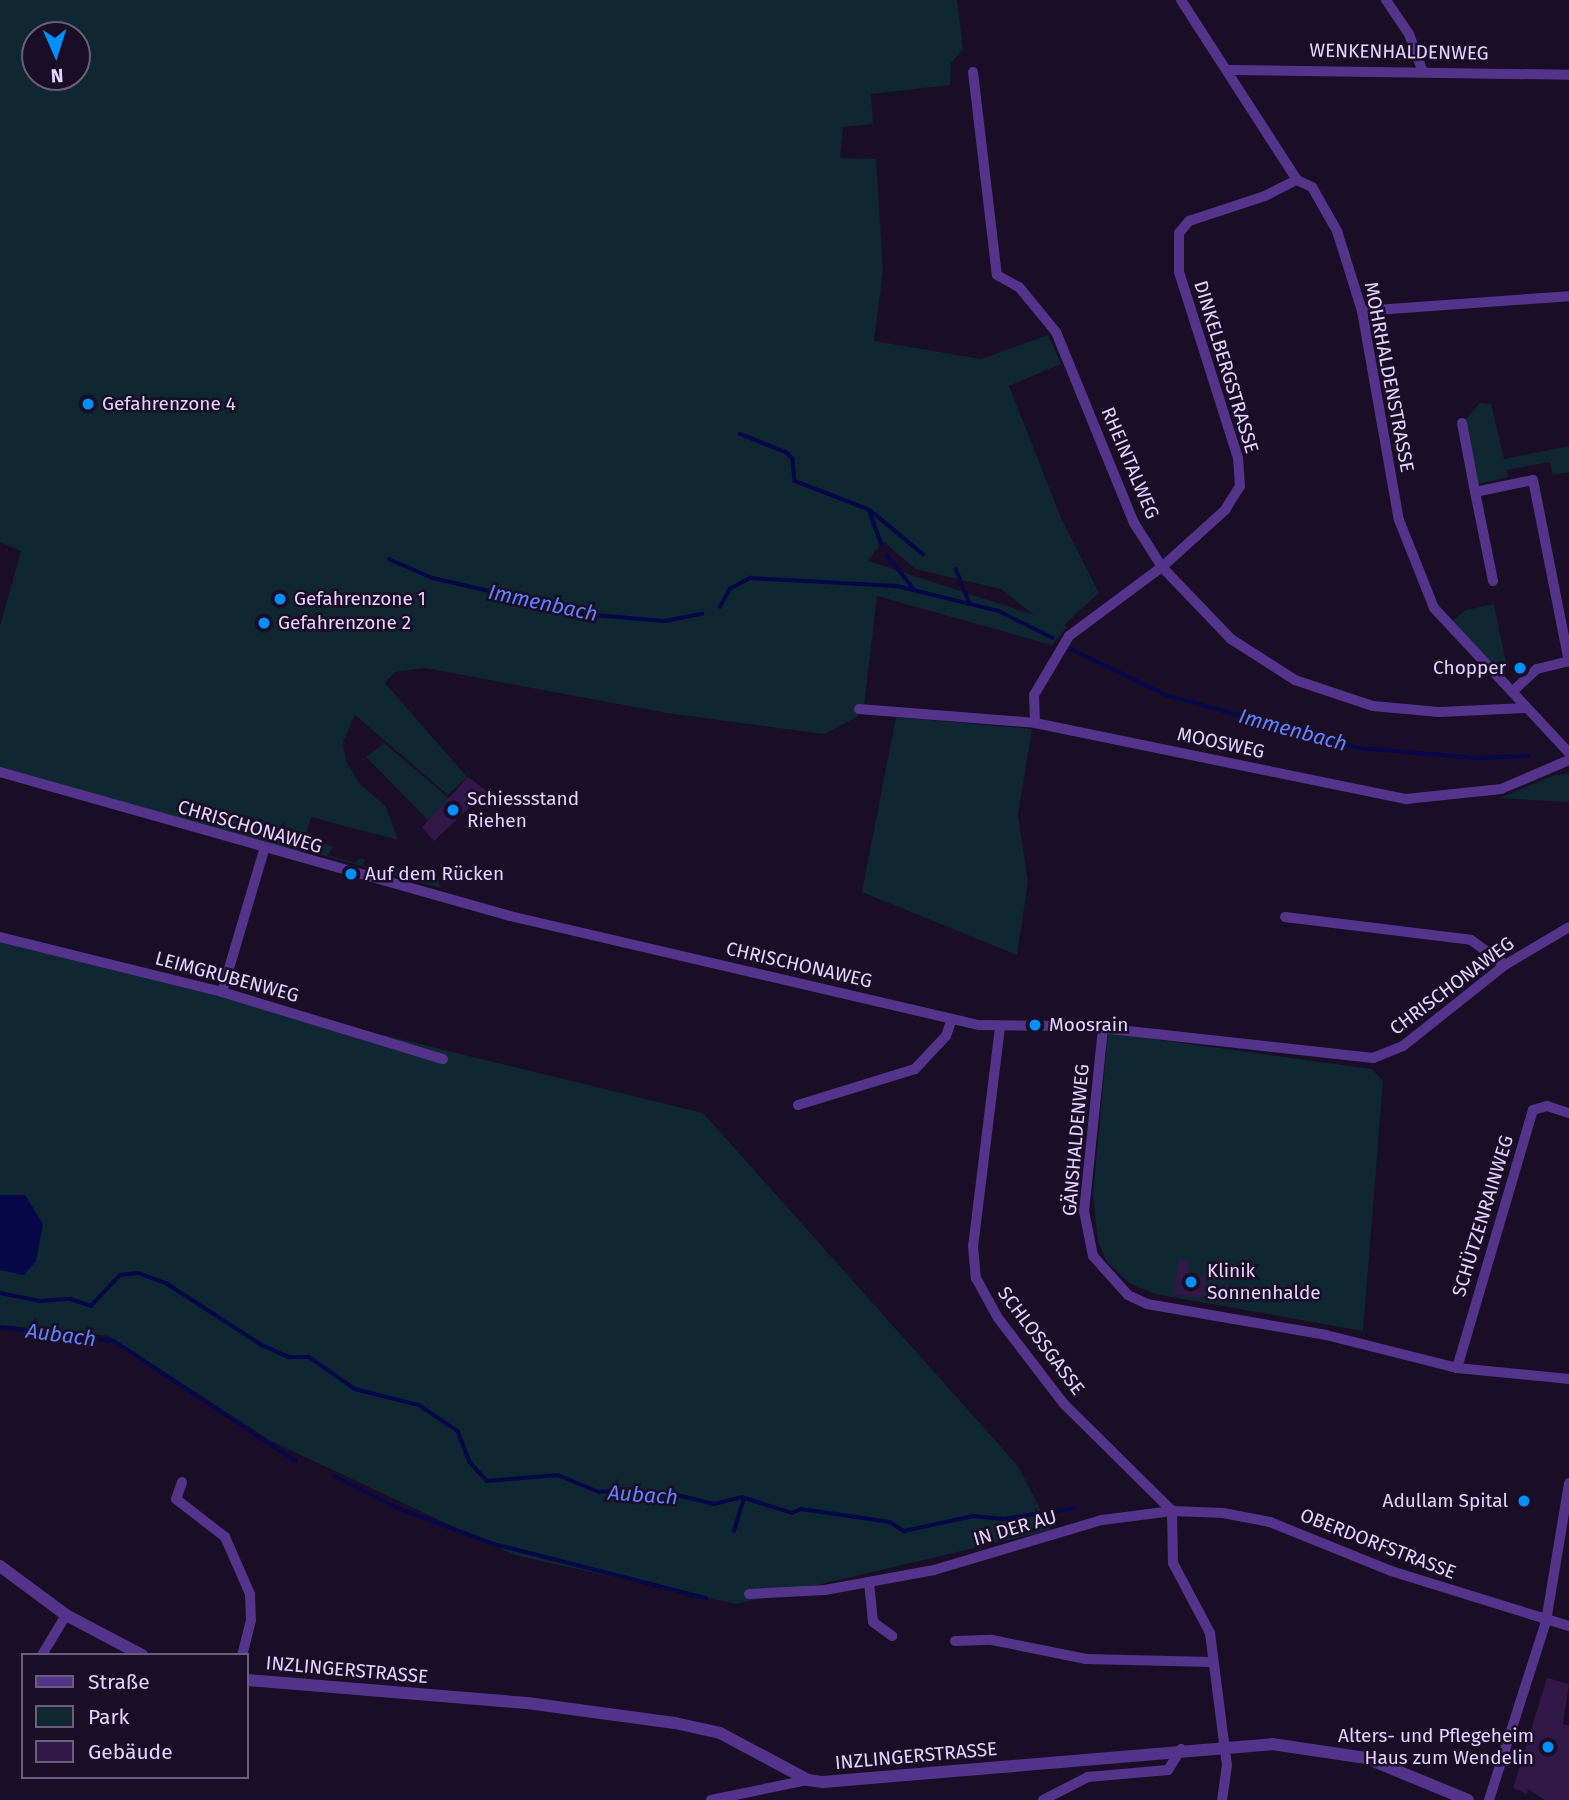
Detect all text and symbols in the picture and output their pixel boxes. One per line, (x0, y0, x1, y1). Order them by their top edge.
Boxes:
north arrow (21, 21, 91, 91)
street label: WENKENHALDENWEG (1309, 39, 1489, 65)
text: N (50, 64, 64, 87)
street label: DINKELBERGSTRASSE (1189, 278, 1263, 456)
street label: MOHRHALDENSTRASSE (1359, 280, 1419, 474)
place label: Gefahrenzone 4 (102, 393, 236, 415)
marker: Gefahrenzone 4 (80, 396, 96, 412)
street label: RHEINTALWEG (1096, 404, 1164, 522)
water label: Immenbach (486, 579, 600, 627)
place label: Gefahrenzone 1 (294, 588, 426, 610)
marker: Gefahrenzone 1 (272, 591, 288, 607)
place label: Gefahrenzone 2 (278, 612, 411, 634)
marker: Gefahrenzone 2 (256, 615, 272, 631)
place label: Chopper (1433, 657, 1506, 679)
marker: Chopper (1512, 660, 1528, 676)
water label: Immenbach (1236, 703, 1350, 757)
street label: MOOSWEG (1175, 723, 1267, 763)
place label: Schiessstand Riehen (467, 788, 579, 832)
street label: CHRISCHONAWEG (175, 795, 325, 859)
marker: Schiessstand Riehen (445, 802, 461, 818)
place label: Auf dem Rücken (365, 863, 504, 885)
marker: Auf dem Rücken (343, 866, 359, 882)
street label: CHRISCHONAWEG (1386, 932, 1518, 1040)
street label: CHRISCHONAWEG (724, 937, 874, 993)
street label: LEIMGRUBENWEG (153, 947, 301, 1007)
place label: Moosrain (1049, 1014, 1128, 1036)
marker: Moosrain (1027, 1017, 1043, 1033)
street label: GÄNSHALDENWEG (1058, 1063, 1094, 1217)
street label: SCHÜTZENRAINWEG (1448, 1133, 1518, 1299)
place label: Klinik Sonnenhalde (1207, 1260, 1321, 1304)
marker: Klinik Sonnenhalde (1181, 1272, 1201, 1292)
street label: SCHLOSSGASSE (993, 1282, 1089, 1400)
water label: Aubach (25, 1318, 97, 1352)
water label: Aubach (607, 1480, 679, 1510)
place label: Adullam Spital (1383, 1490, 1508, 1512)
marker: Adullam Spital (1514, 1491, 1534, 1511)
street label: OBERDORFSTRASSE (1297, 1504, 1459, 1584)
street label: IN DER AU (971, 1505, 1059, 1551)
street label: INZLINGERSTRASSE (265, 1652, 429, 1688)
legend (21, 1653, 248, 1779)
text: Straße (88, 1669, 150, 1695)
text: Park (88, 1704, 129, 1730)
place label: Alters- und Pflegeheim Haus zum Wendelin (1338, 1725, 1534, 1769)
street label: INZLINGERSTRASSE (834, 1738, 998, 1774)
text: Gebäude (88, 1739, 173, 1765)
marker: Alters- und Pflegeheim Haus zum Wendelin (1540, 1739, 1556, 1755)

